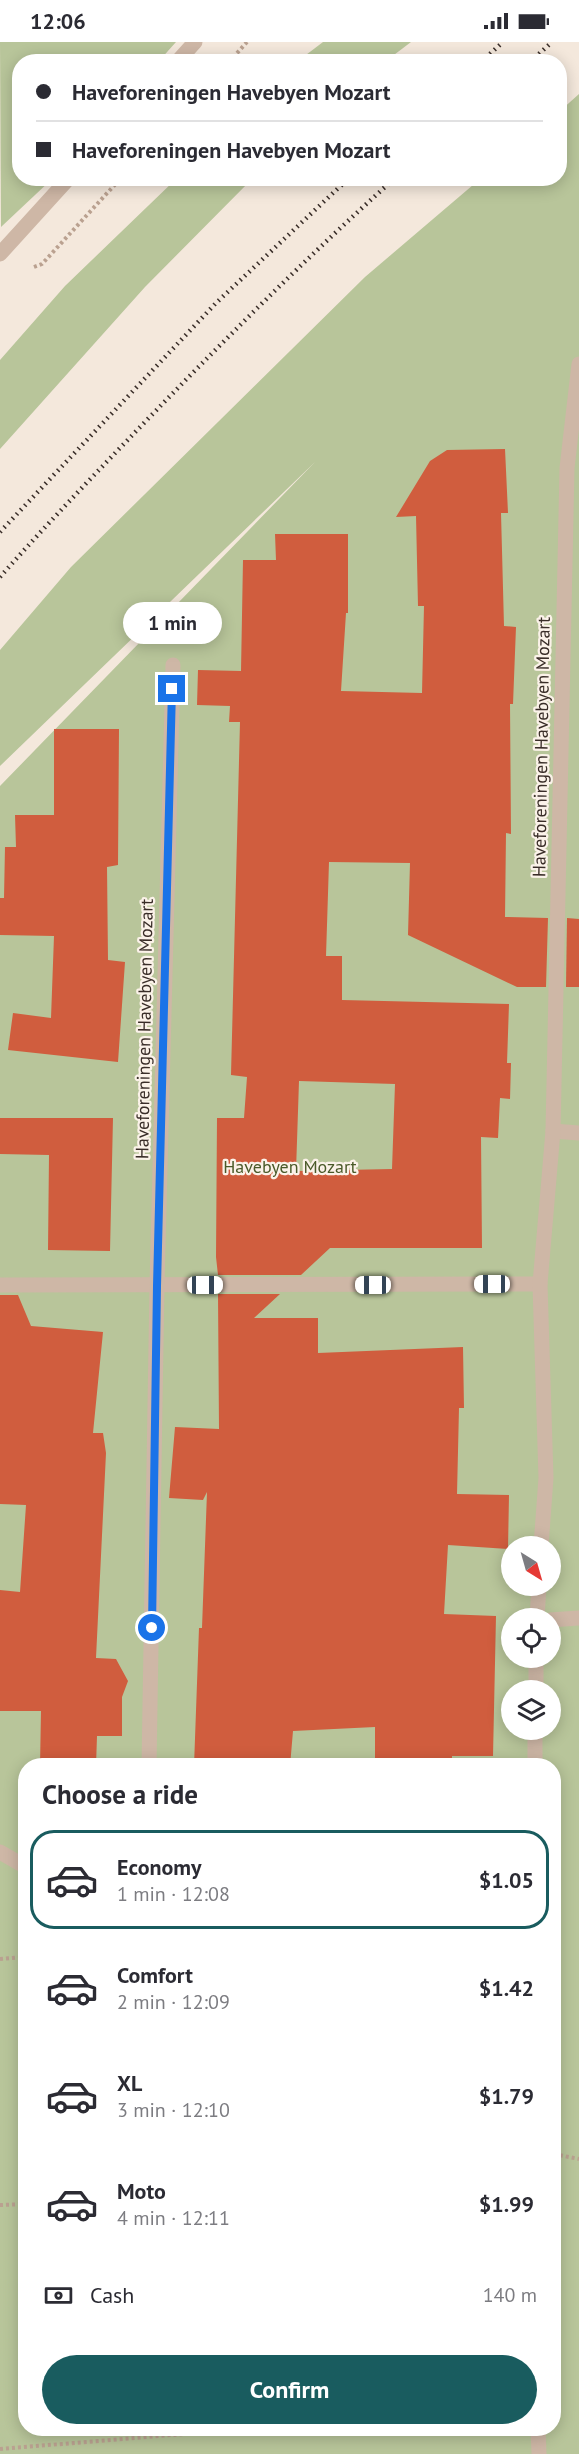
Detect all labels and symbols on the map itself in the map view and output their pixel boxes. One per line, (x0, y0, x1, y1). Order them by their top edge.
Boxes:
callout: 1 min (122, 602, 222, 644)
street label: Haveforeningen Havebyen Mozart (527, 617, 555, 877)
route end (158, 675, 185, 702)
street label: Haveforeningen Havebyen Mozart (130, 899, 158, 1159)
park label: Havebyen Mozart (223, 1155, 357, 1178)
car (474, 1275, 510, 1293)
car (187, 1276, 223, 1294)
car (355, 1276, 391, 1294)
north arrow (501, 1536, 561, 1596)
route start (138, 1614, 165, 1641)

